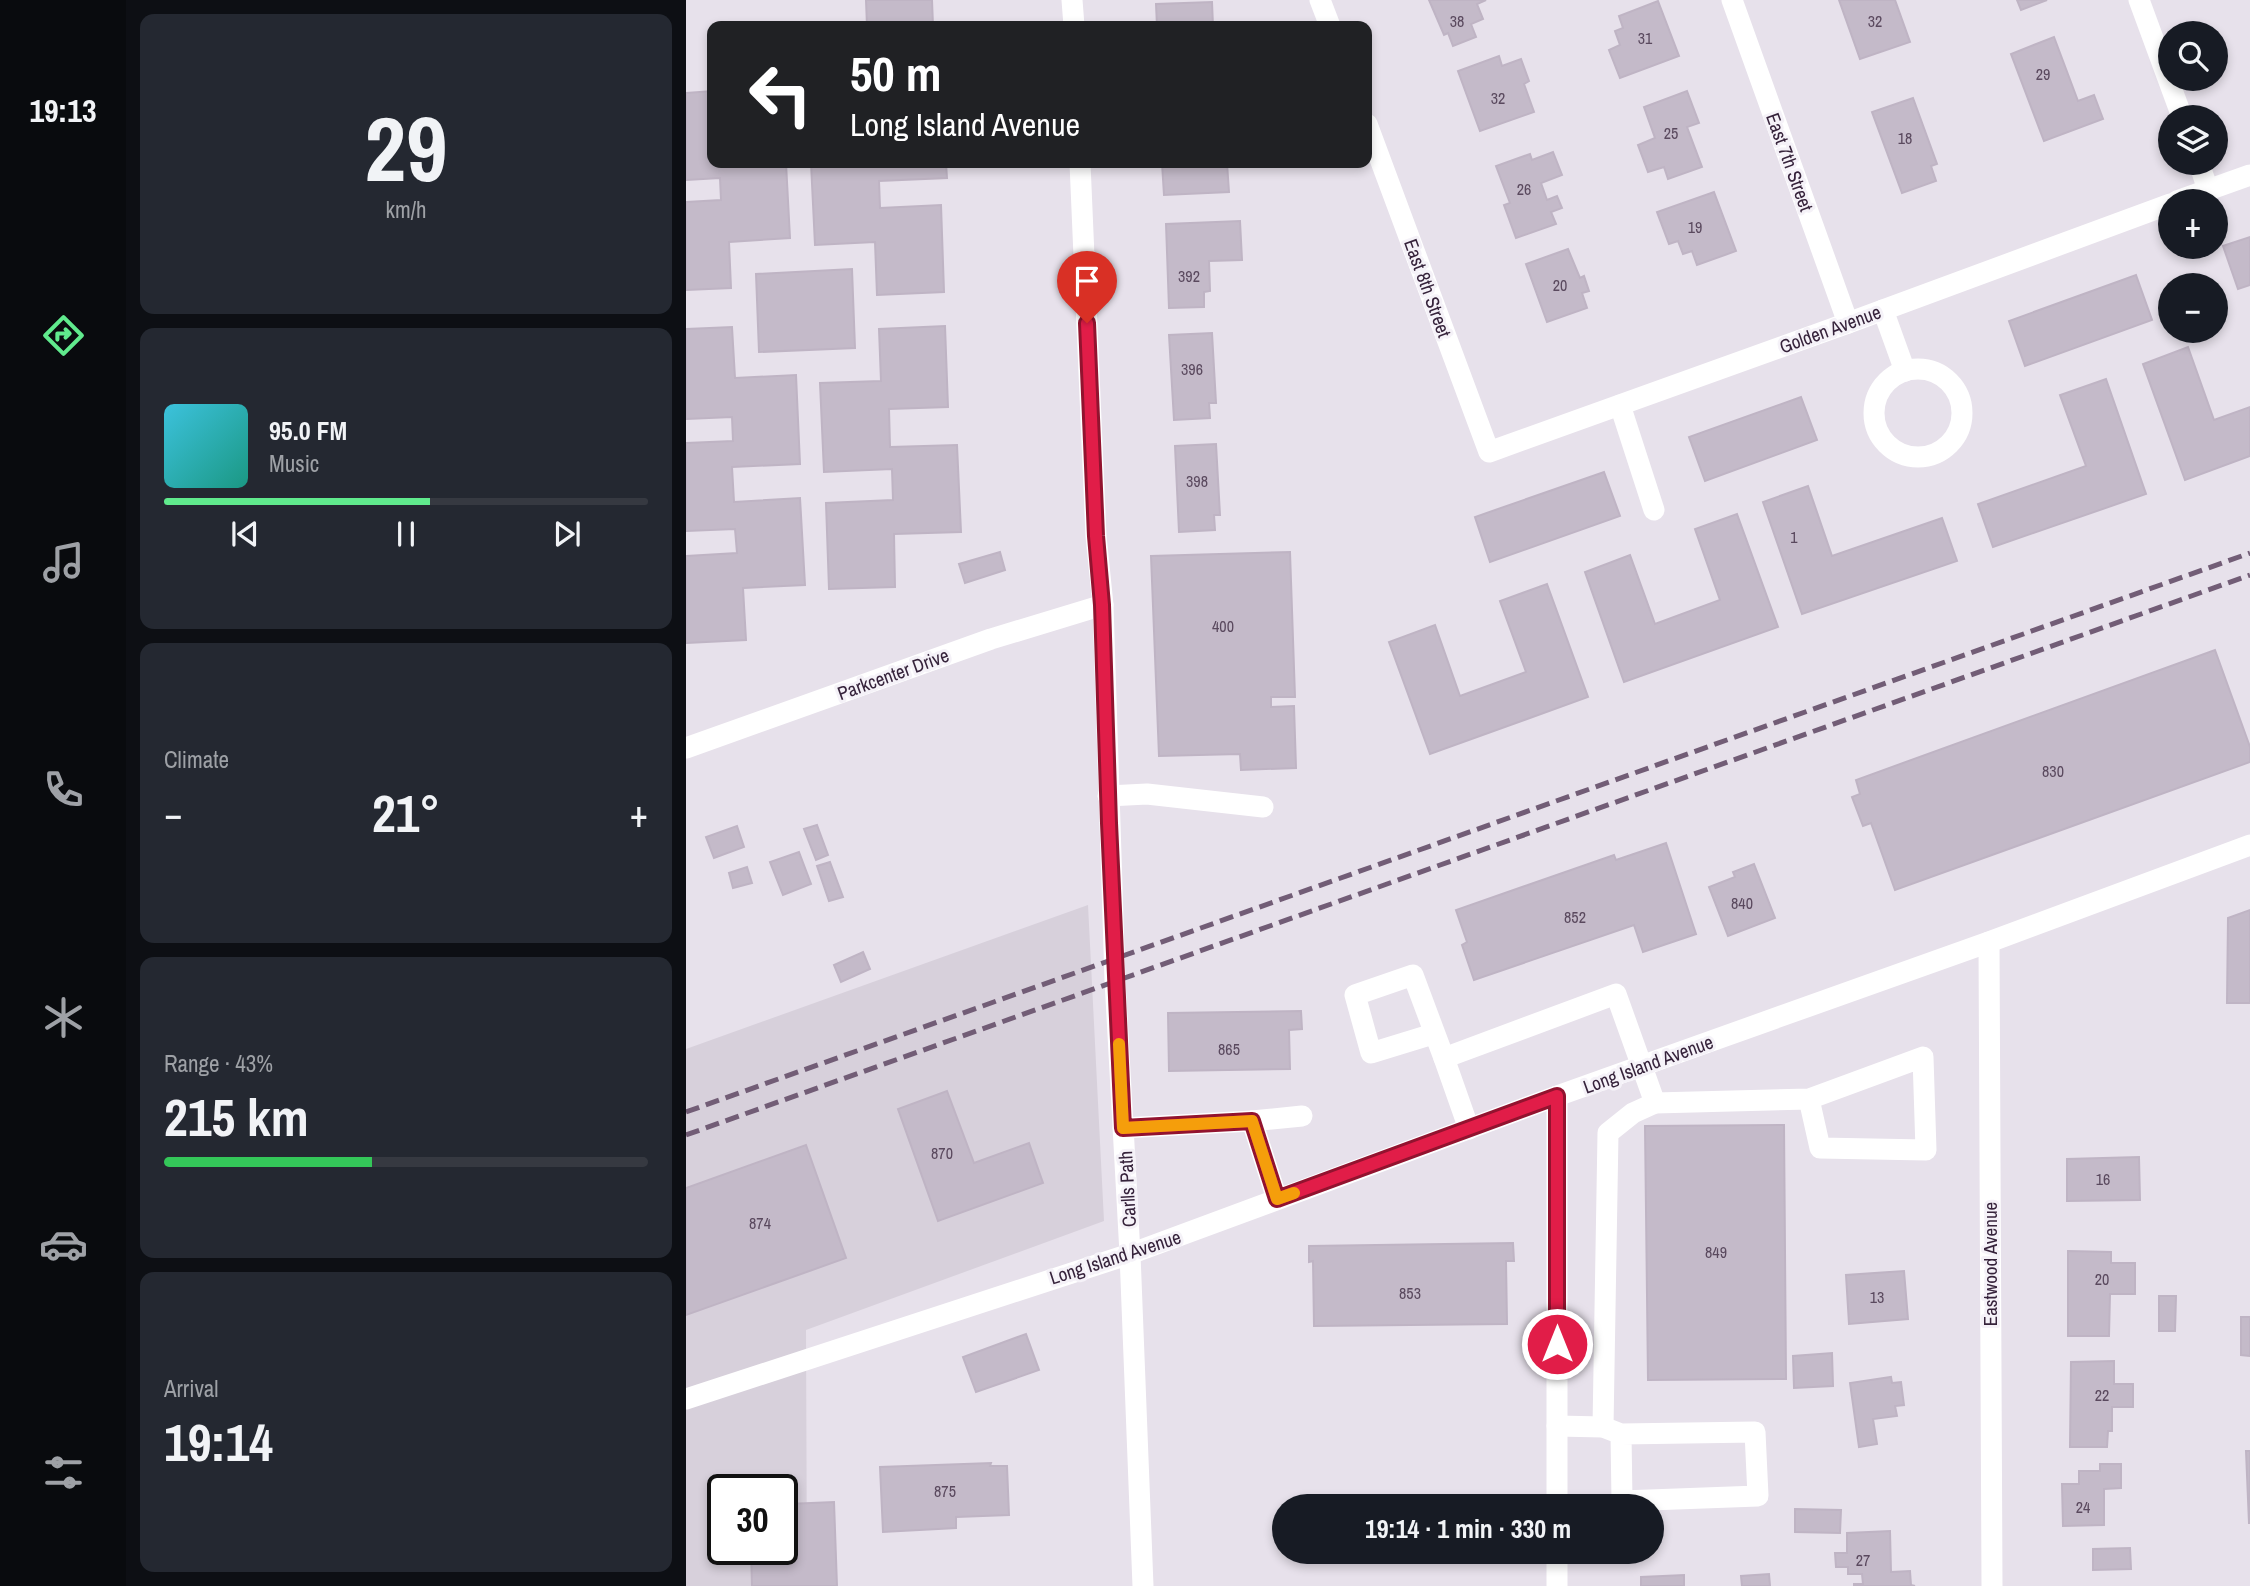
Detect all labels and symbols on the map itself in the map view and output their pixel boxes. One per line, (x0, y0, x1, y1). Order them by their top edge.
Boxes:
house number: 38 (1450, 10, 1464, 32)
house number: 32 (1868, 10, 1882, 32)
house number: 31 (1638, 27, 1653, 49)
house number: 29 (2036, 63, 2050, 85)
house number: 32 (1491, 87, 1505, 109)
street label: East 7th Street (1760, 109, 1820, 216)
house number: 25 (1664, 122, 1678, 144)
house number: 18 (1898, 127, 1912, 149)
house number: 26 (1517, 178, 1531, 200)
house number: 19 (1688, 216, 1702, 238)
street label: East 8th Street (1398, 235, 1458, 342)
pin (1057, 251, 1117, 323)
house number: 392 (1178, 265, 1200, 287)
house number: 20 (1553, 274, 1567, 296)
street label: Golden Avenue (1776, 299, 1884, 359)
house number: 396 (1181, 358, 1203, 380)
house number: 398 (1186, 470, 1208, 492)
house number: 1 (1790, 526, 1798, 548)
house number: 400 (1212, 615, 1234, 637)
street label: Parkcenter Drive (834, 642, 952, 706)
house number: 830 (2042, 760, 2064, 782)
house number: 840 (1731, 892, 1753, 914)
house number: 852 (1564, 906, 1586, 928)
street label: Long Island Avenue (1579, 1028, 1717, 1100)
house number: 865 (1218, 1038, 1240, 1060)
house number: 870 (931, 1142, 953, 1164)
street label: Carlls Path (1112, 1150, 1142, 1228)
house number: 16 (2096, 1168, 2110, 1190)
street label: Eastwood Avenue (1977, 1202, 2003, 1326)
house number: 874 (749, 1212, 771, 1234)
street label: Long Island Avenue (1046, 1224, 1184, 1290)
house number: 849 (1705, 1241, 1727, 1263)
house number: 20 (2095, 1268, 2109, 1290)
house number: 853 (1399, 1282, 1421, 1304)
house number: 13 (1870, 1286, 1884, 1308)
position arrow (1520, 1307, 1594, 1381)
house number: 22 (2095, 1384, 2109, 1406)
speed limit sign: 30 (707, 1474, 798, 1565)
house number: 875 (934, 1480, 956, 1502)
house number: 24 (2076, 1496, 2090, 1518)
house number: 27 (1856, 1549, 1870, 1571)

